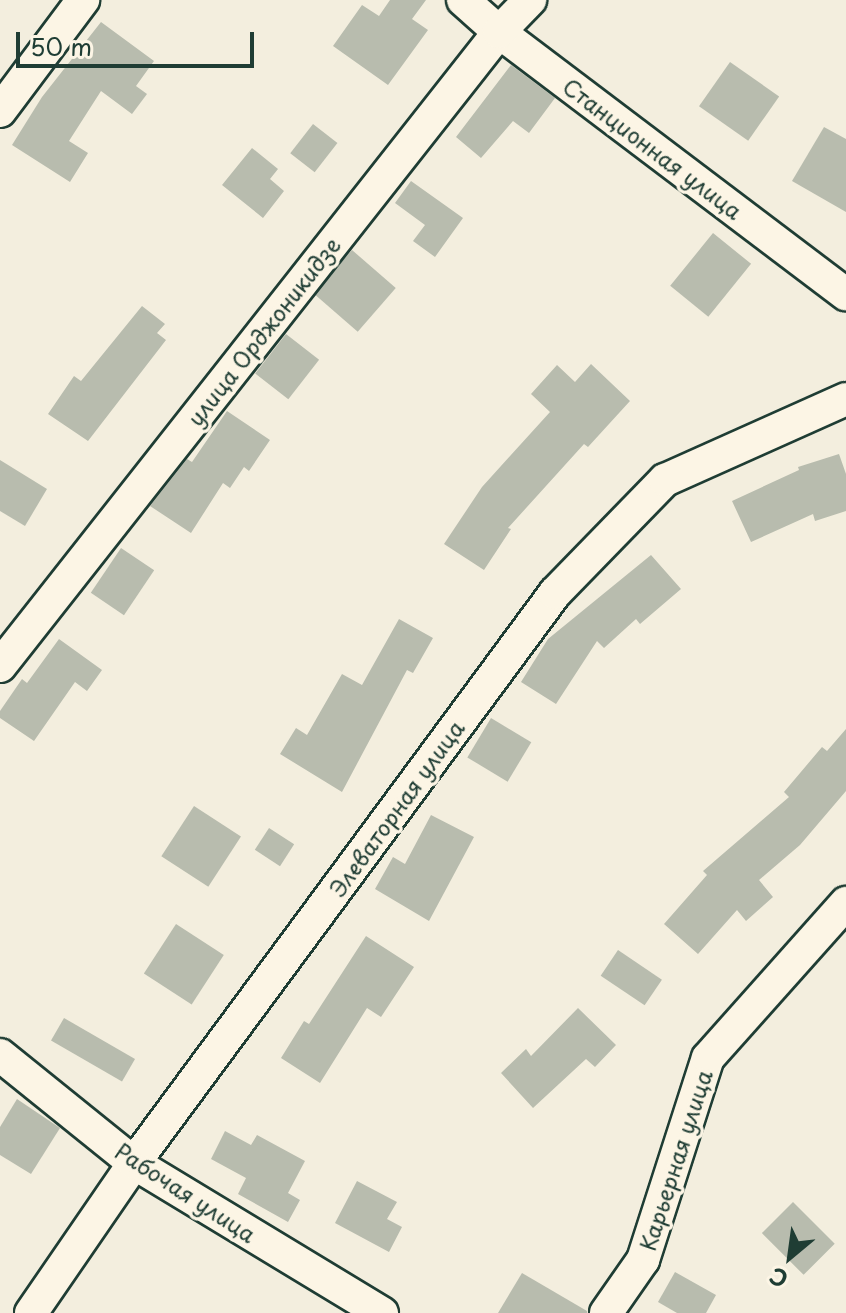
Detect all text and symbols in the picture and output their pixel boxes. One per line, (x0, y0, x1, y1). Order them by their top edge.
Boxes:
scale bar (20, 16, 258, 66)
text: 50 m (30, 28, 92, 64)
street label: Станционная улица (558, 72, 748, 224)
street label: улица Орджоникидзе (181, 231, 345, 431)
street label: Элеваторная улица (323, 714, 469, 902)
street label: Карьерная улица (633, 1066, 717, 1254)
street label: Рабочая улица (111, 1137, 261, 1247)
north arrow (750, 1217, 830, 1297)
text: С (763, 1260, 793, 1297)

